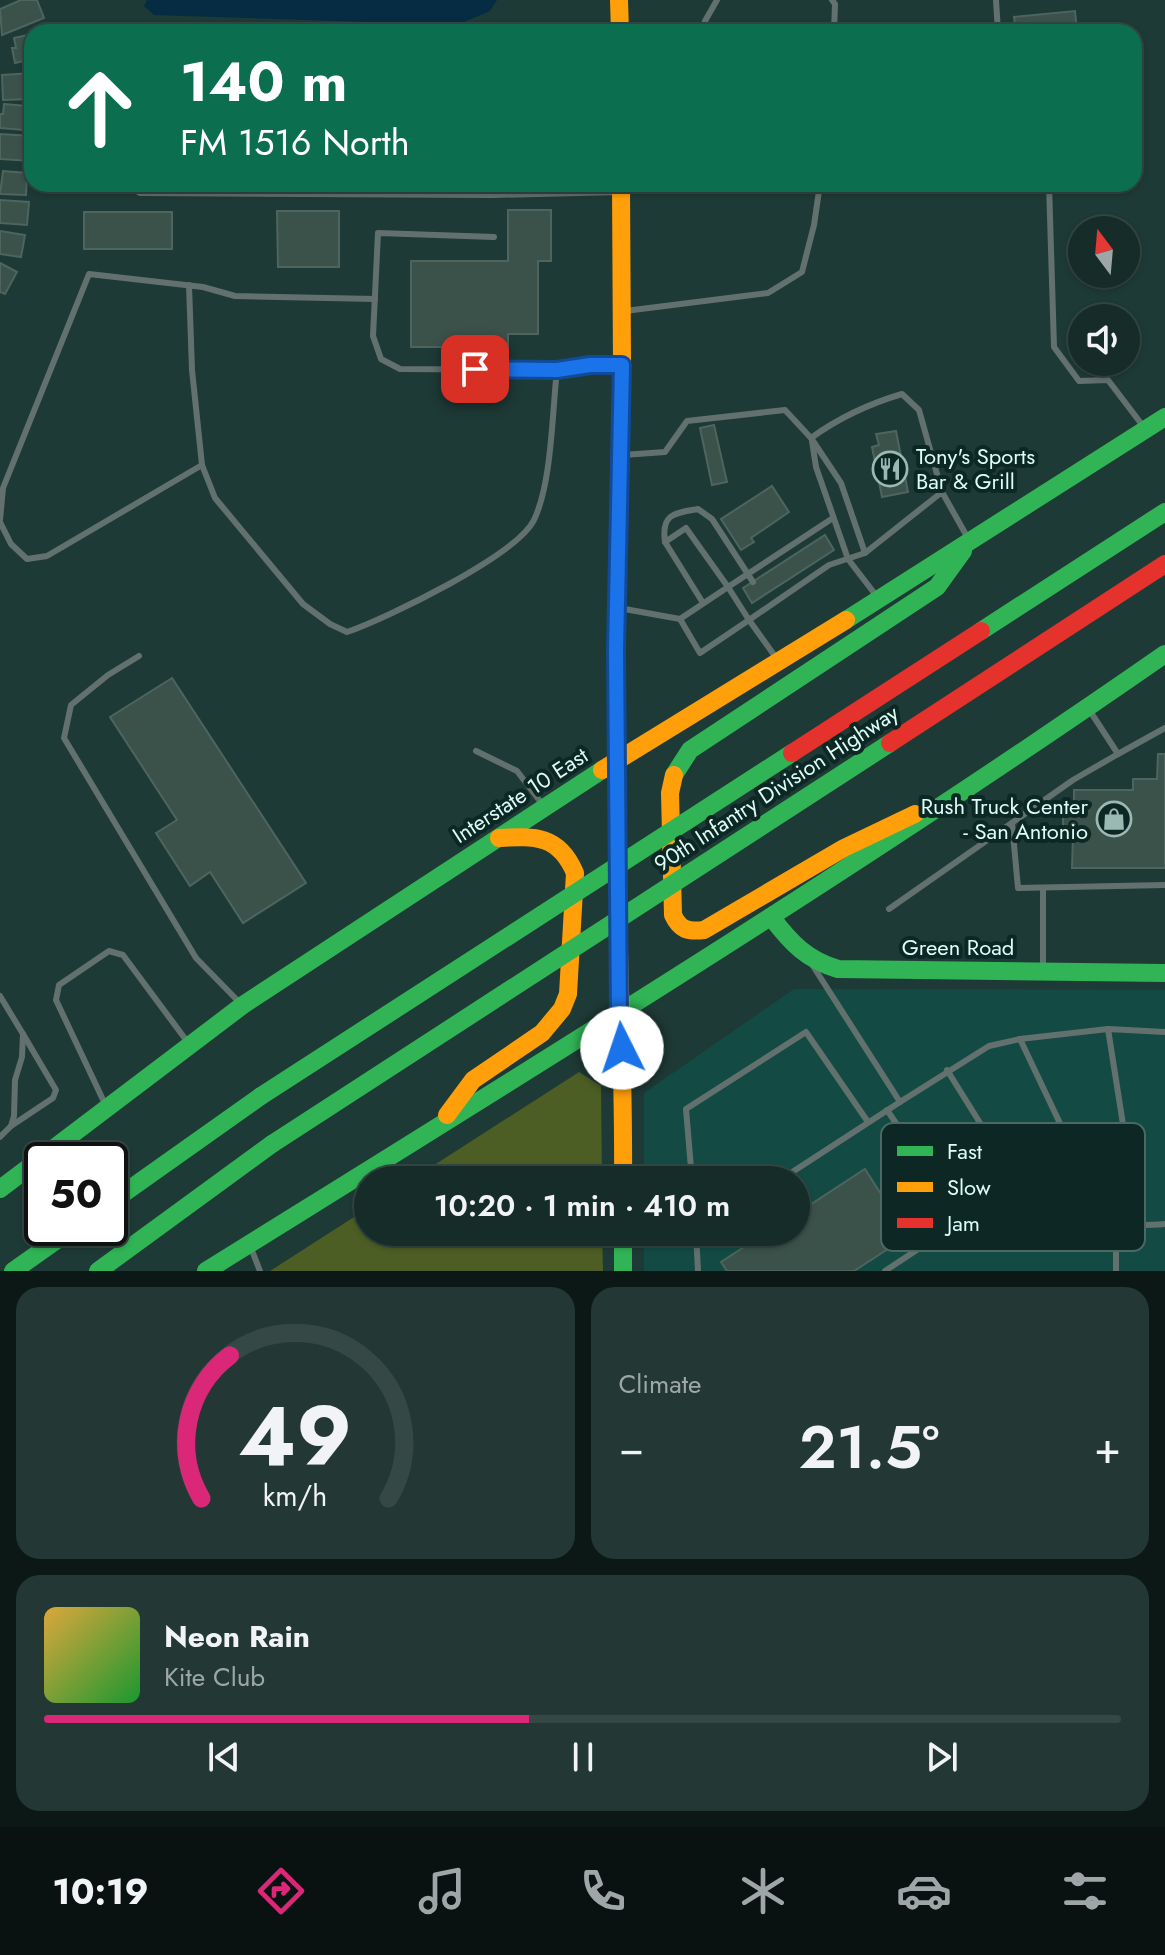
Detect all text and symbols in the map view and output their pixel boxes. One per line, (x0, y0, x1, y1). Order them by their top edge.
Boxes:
text: 140 m (180, 41, 347, 122)
icon: ahead (48, 56, 152, 160)
text: FM 1516 North (180, 116, 410, 168)
north arrow (1068, 216, 1140, 288)
map controls (1068, 216, 1140, 376)
button: sound (1068, 304, 1140, 376)
pin (441, 335, 509, 403)
icon: arrive (453, 347, 497, 391)
place label: Tony's Sports Bar & Grill (916, 440, 1035, 497)
restaurant icon: Tony's Sports Bar & Grill (871, 450, 909, 488)
street label: 90th Infantry Division Highway (647, 697, 905, 879)
street label: Interstate 10 East (446, 739, 595, 851)
place label: Rush Truck Center - San Antonio (921, 790, 1088, 847)
shop icon: Rush Truck Center - San Antonio (1095, 800, 1133, 838)
street label: Green Road (902, 931, 1014, 963)
position arrow (580, 1006, 664, 1090)
legend (881, 1123, 1145, 1251)
text: Fast (947, 1135, 983, 1167)
speed limit sign: 50 (24, 1142, 128, 1246)
text: Slow (947, 1171, 991, 1203)
text: 10:20 · 1 min · 410 m (434, 1184, 730, 1227)
text: Jam (944, 1207, 980, 1239)
text: Climate (619, 1365, 701, 1403)
text: 49 (238, 1376, 352, 1496)
text: 21.5° (799, 1404, 940, 1491)
text: − (619, 1416, 644, 1480)
text: + (1094, 1416, 1121, 1480)
text: km/h (263, 1475, 328, 1517)
text: Neon Rain (164, 1615, 310, 1658)
text: Kite Club (164, 1658, 265, 1696)
icon: previous (202, 1735, 246, 1779)
icon: pause (561, 1735, 605, 1779)
icon: next (920, 1735, 964, 1779)
icon: directions (253, 1863, 309, 1919)
icon: music (414, 1863, 470, 1919)
icon: phone (575, 1863, 631, 1919)
icon: climate (735, 1863, 791, 1919)
icon: car (896, 1863, 952, 1919)
icon: filters (1057, 1863, 1113, 1919)
text: 10:19 (52, 1865, 149, 1917)

